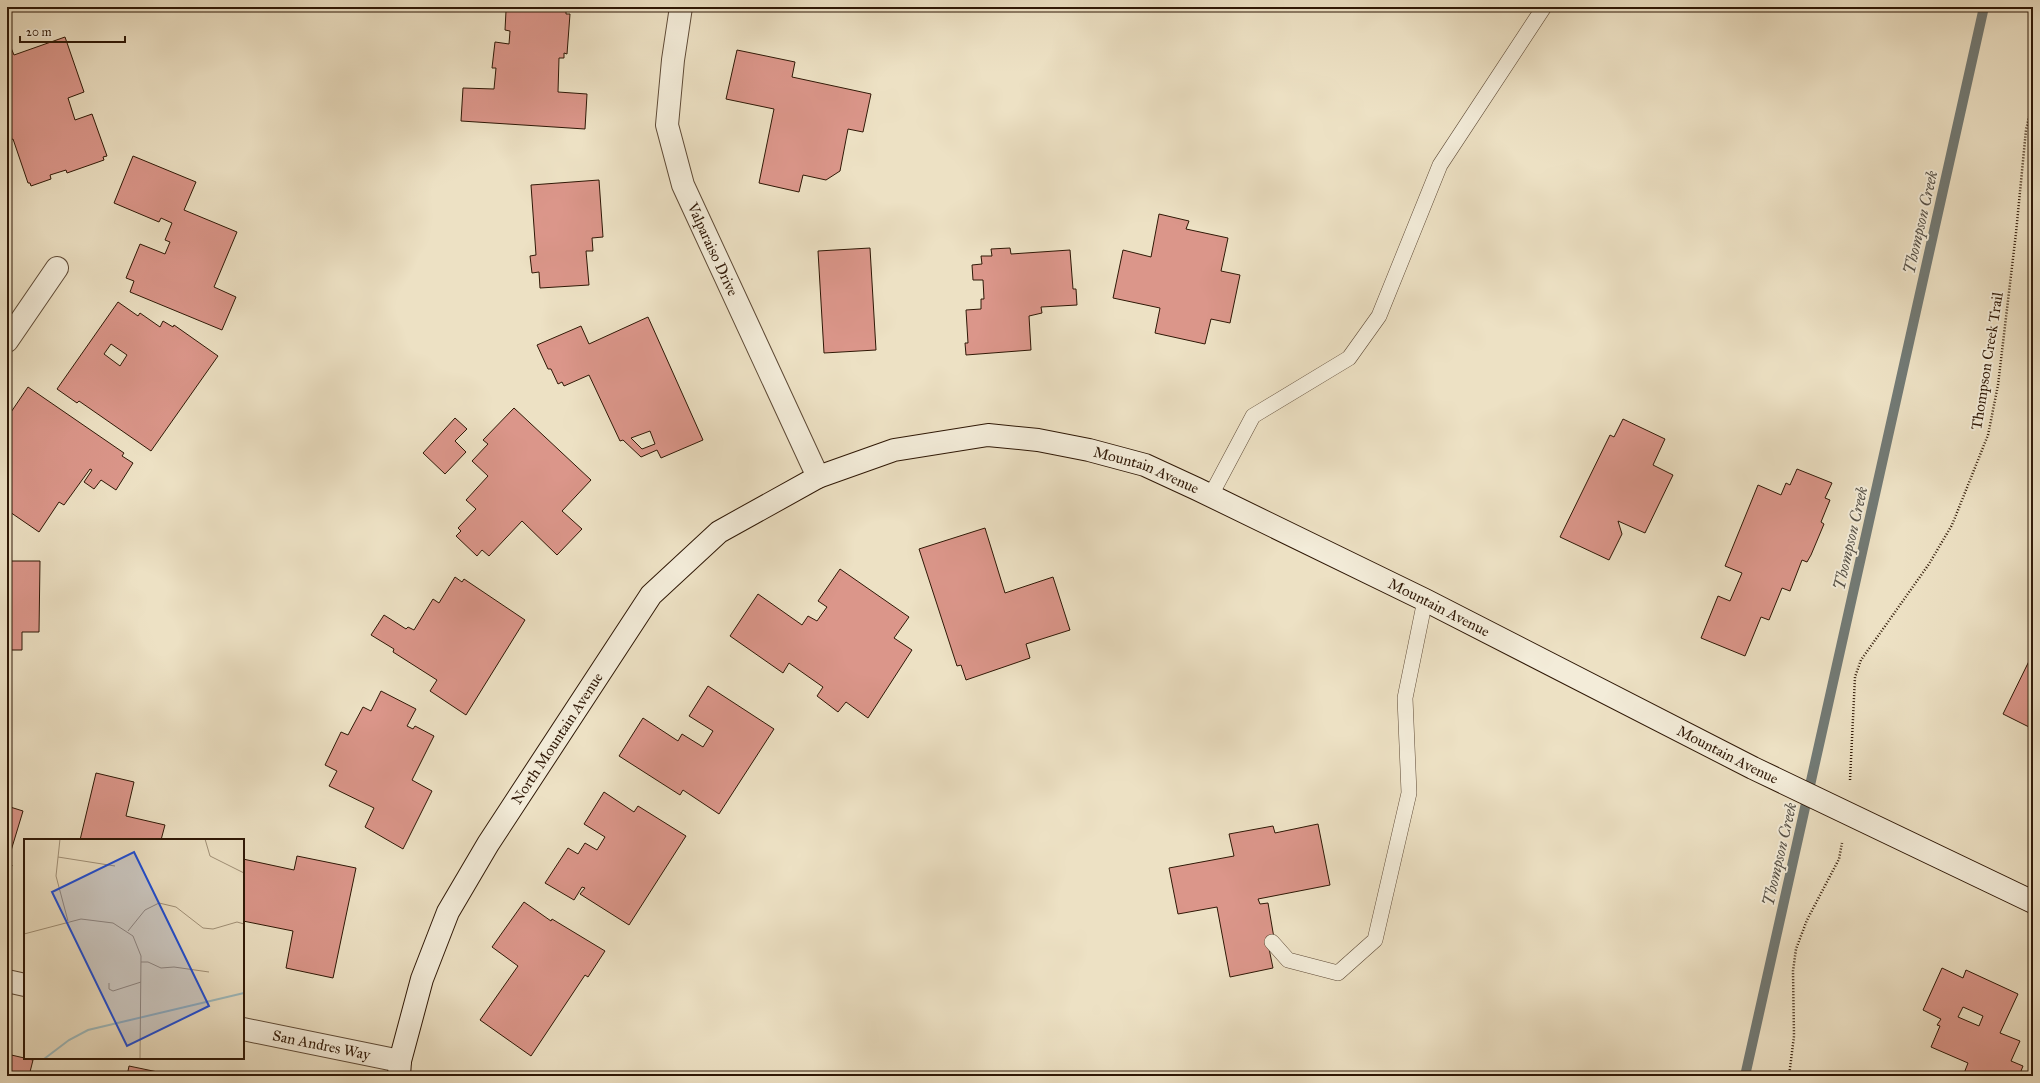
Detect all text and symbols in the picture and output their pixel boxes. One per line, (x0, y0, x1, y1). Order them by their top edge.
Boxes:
scale bar (20, 18, 125, 44)
text: 20 m (26, 25, 52, 39)
water label: Thompson Creek (1899, 169, 1943, 276)
street label: Valparaiso Drive (683, 199, 742, 299)
street label: Thompson Creek Trail (1967, 290, 2007, 431)
street label: Mountain Avenue (1092, 443, 1202, 498)
water label: Thompson Creek (1829, 485, 1873, 592)
street label: Mountain Avenue (1385, 575, 1493, 641)
street label: North Mountain Avenue (508, 669, 607, 808)
street label: Mountain Avenue (1674, 722, 1781, 788)
water label: Thompson Creek (1758, 801, 1802, 908)
inset map (24, 839, 244, 1059)
street label: San Andres Way (271, 1026, 373, 1064)

